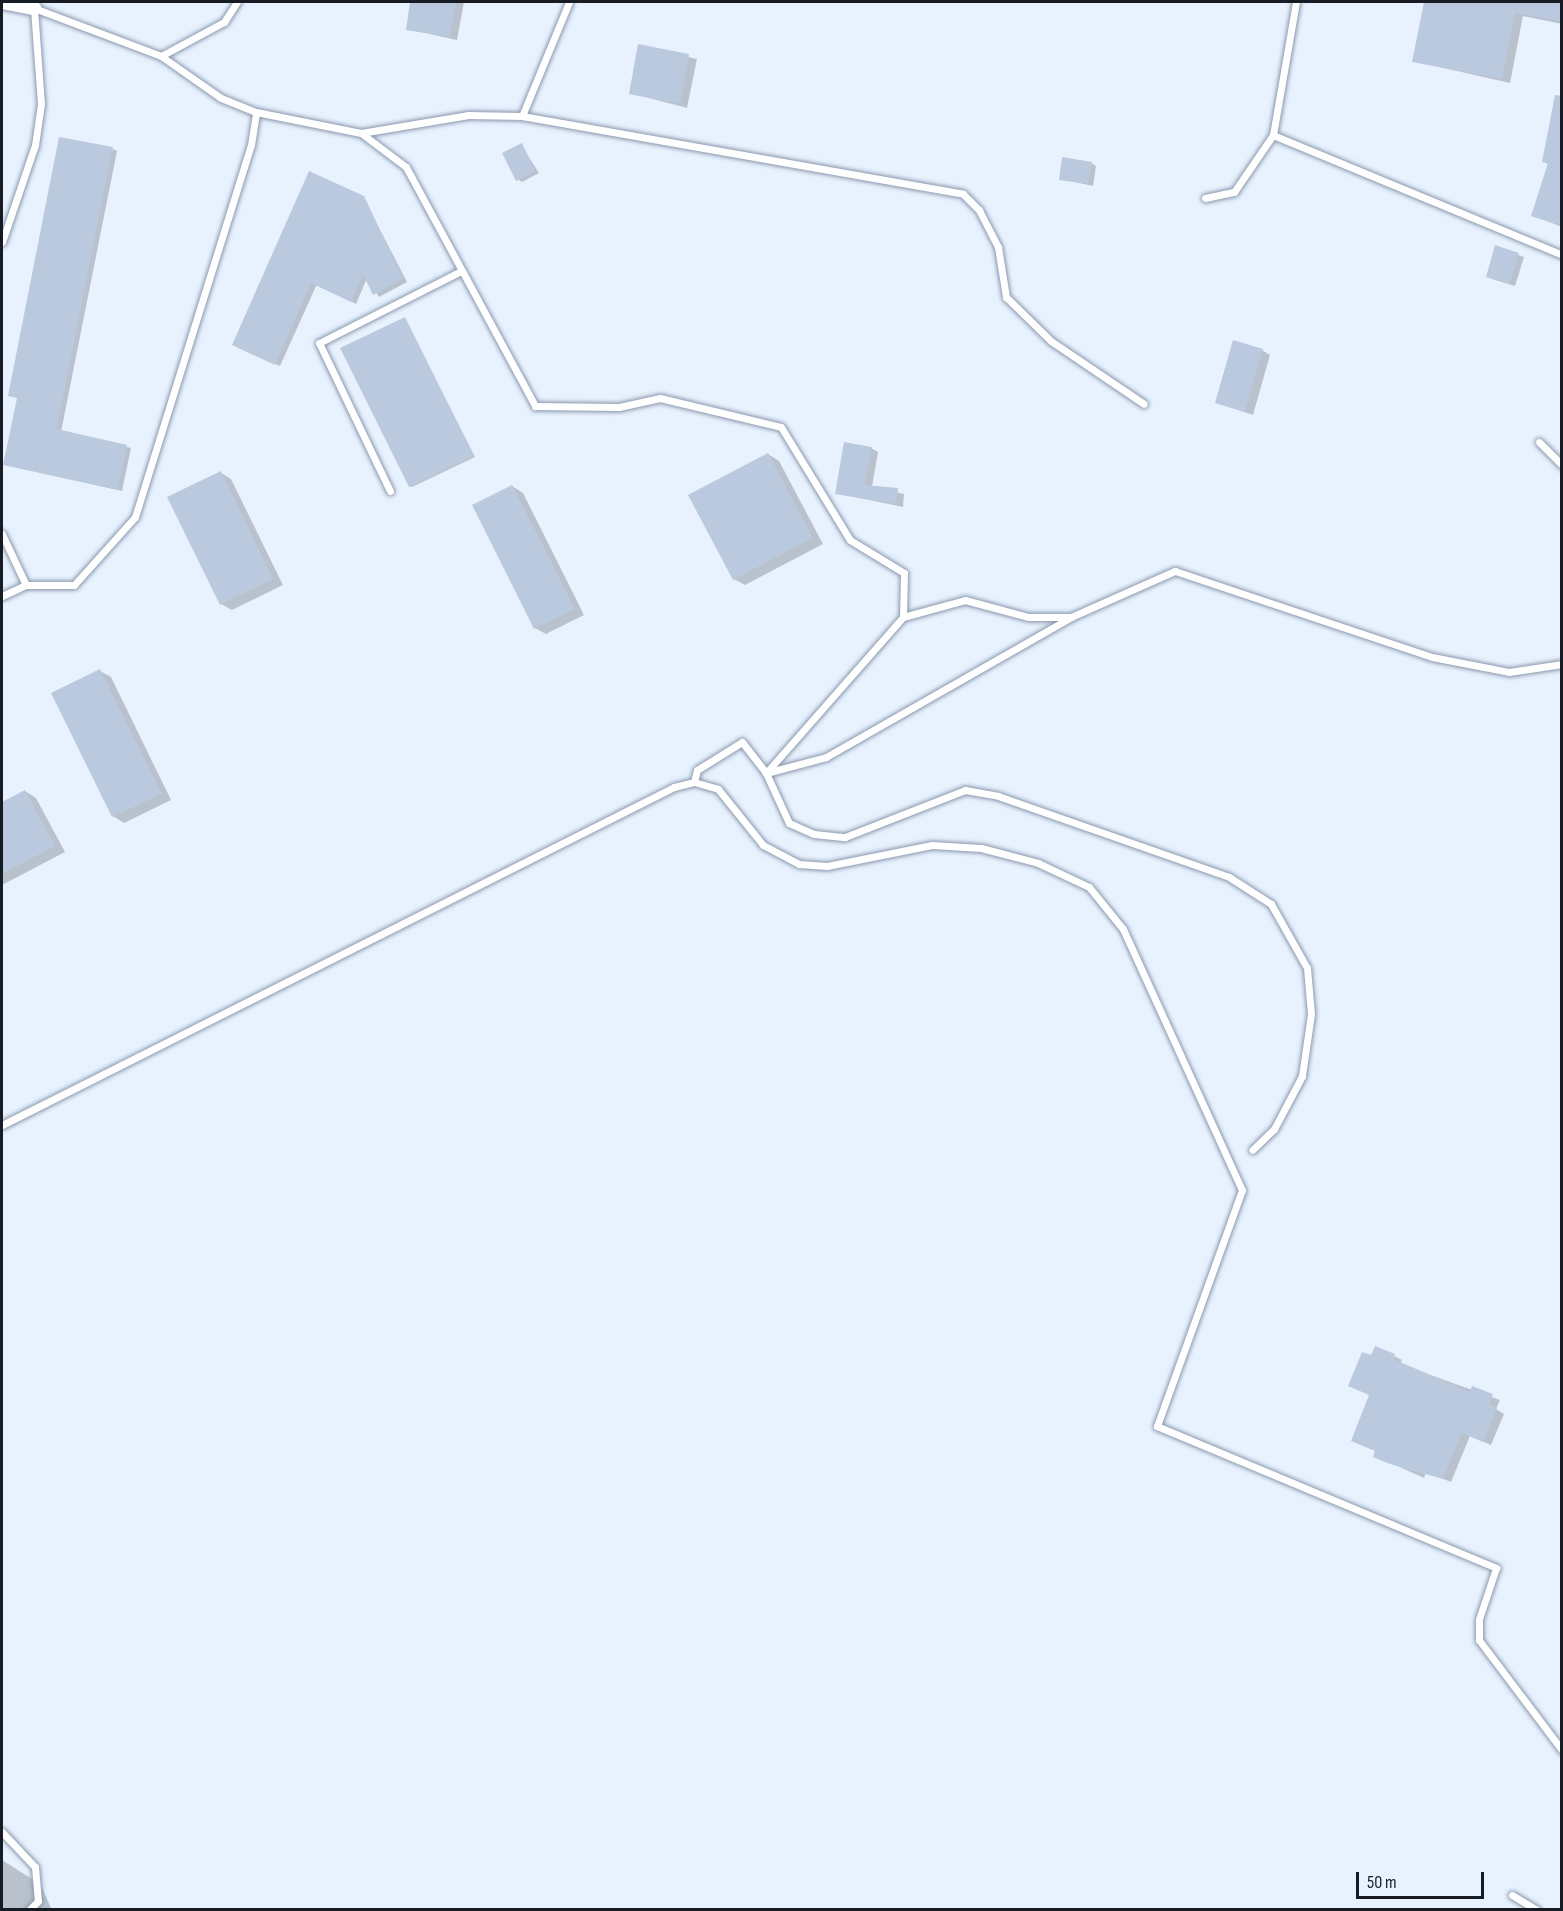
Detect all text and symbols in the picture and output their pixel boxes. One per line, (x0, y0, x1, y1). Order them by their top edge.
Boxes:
scale bar (1359, 1860, 1486, 1898)
text: 50 m (1367, 1872, 1397, 1893)

